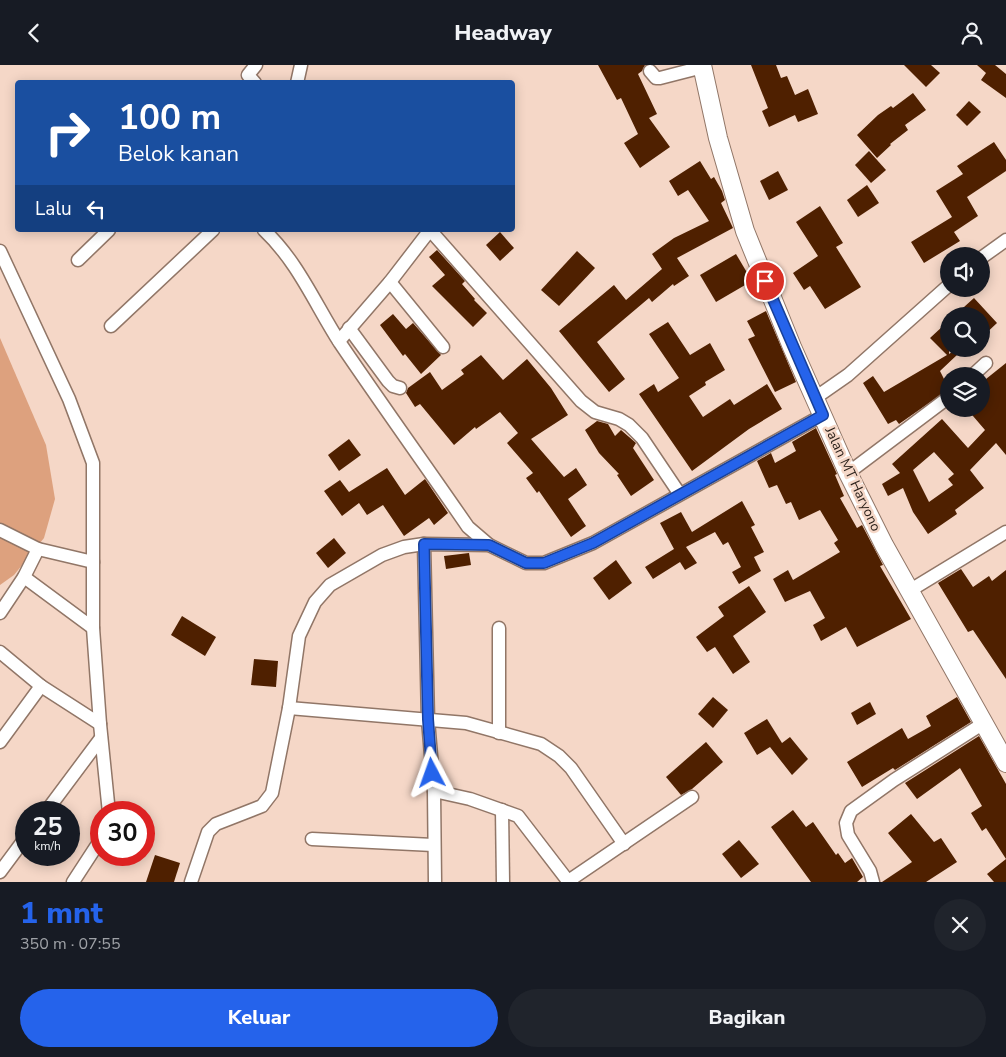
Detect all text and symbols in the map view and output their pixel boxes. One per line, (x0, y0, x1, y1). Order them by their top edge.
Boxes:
text: Headway (454, 18, 552, 48)
icon: back (20, 19, 48, 47)
icon: person (958, 19, 986, 47)
text: 100 m (118, 94, 221, 141)
icon: right (35, 100, 100, 165)
text: Belok kanan (118, 139, 239, 169)
icon: left (82, 195, 110, 223)
text: Lalu (35, 196, 72, 222)
map controls (940, 247, 990, 417)
button: sound (940, 247, 990, 297)
pin (744, 260, 786, 302)
icon: arrive (751, 267, 779, 295)
button: search (940, 307, 990, 357)
button: layers (940, 367, 990, 417)
street label: Jalan MT Haryono (820, 423, 886, 534)
position arrow (405, 746, 457, 798)
speed limit sign: 30 (90, 801, 155, 866)
text: 25 (32, 810, 63, 844)
text: km/h (34, 838, 61, 854)
text: 1 mnt (20, 893, 103, 934)
button: close (934, 899, 986, 951)
text: 350 m · 07:55 (20, 933, 121, 955)
button: Keluar (20, 989, 498, 1047)
button: Bagikan (508, 989, 986, 1047)

